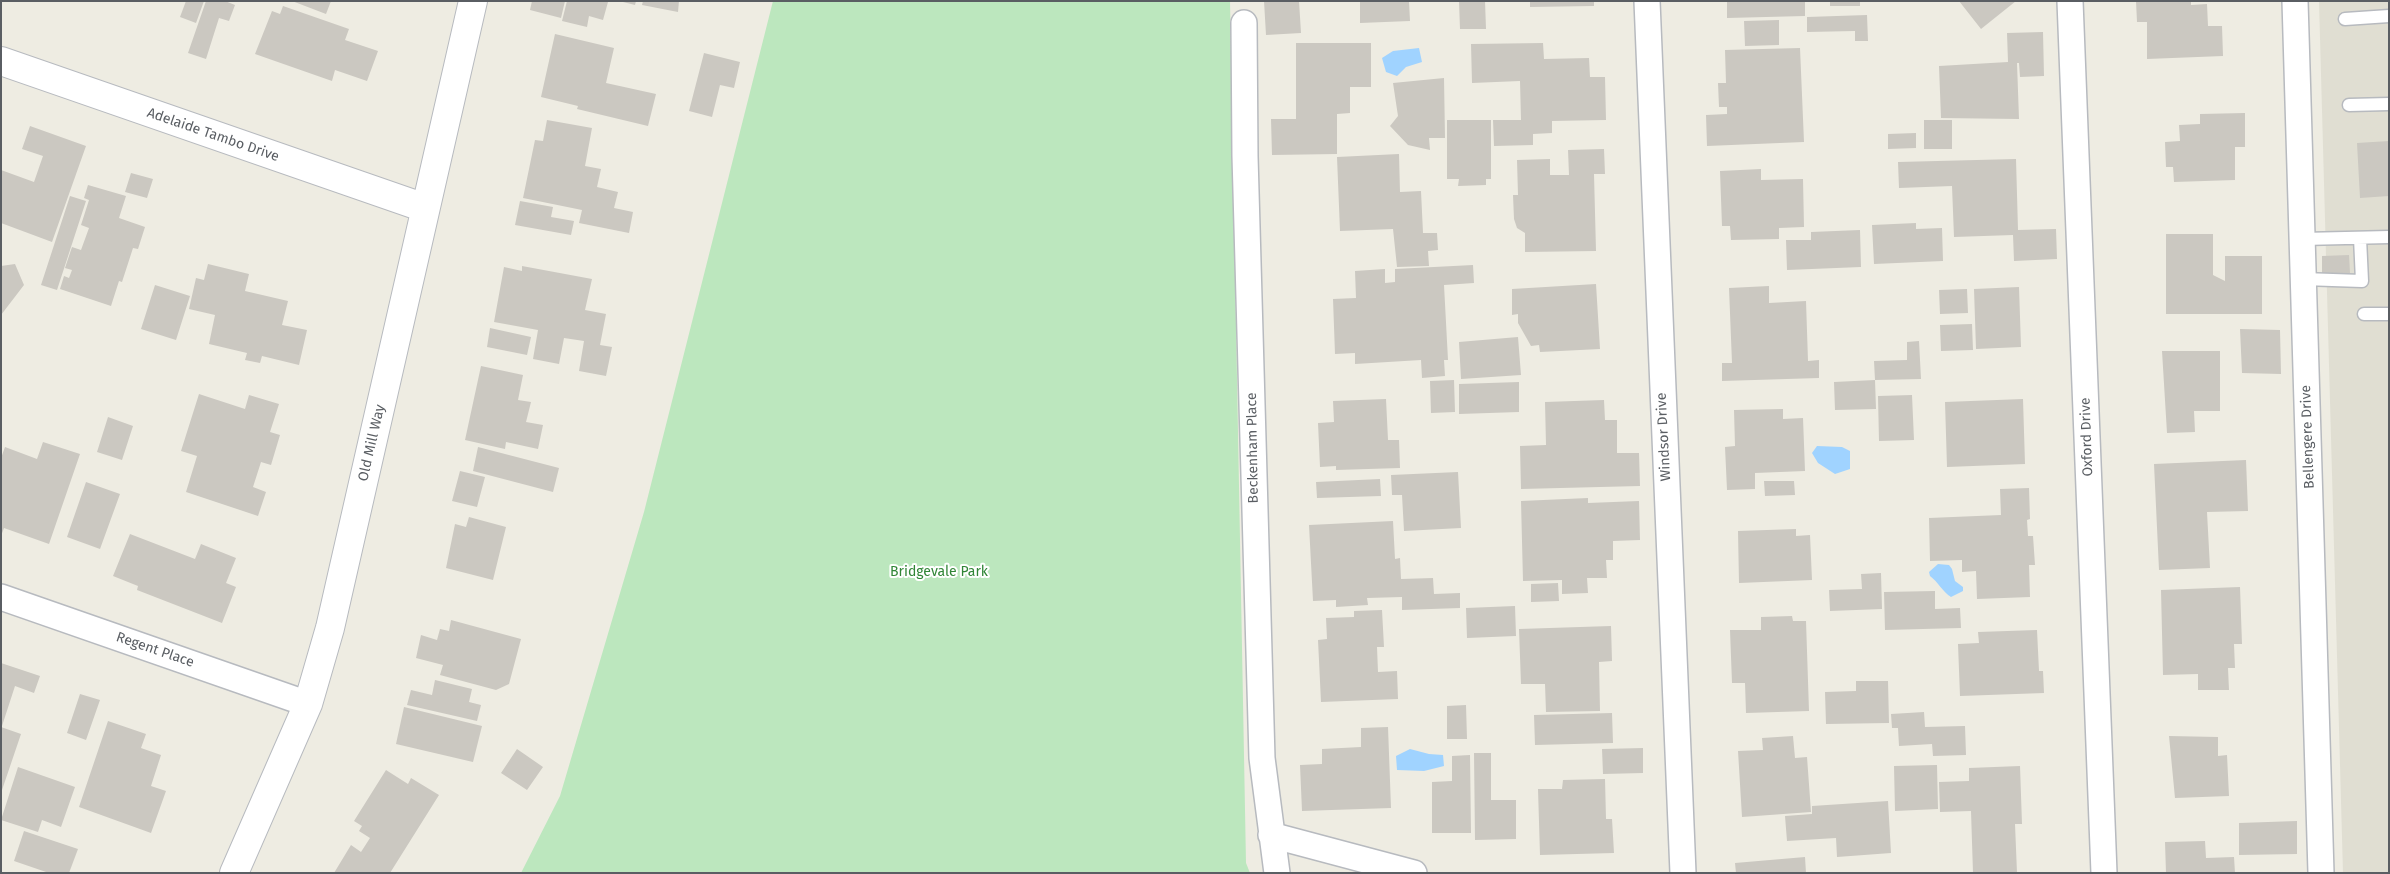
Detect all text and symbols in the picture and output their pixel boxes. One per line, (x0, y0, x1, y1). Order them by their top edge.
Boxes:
street label: Adelaide Tambo Drive (145, 105, 281, 165)
street label: Bellengere Drive (2298, 385, 2318, 489)
street label: Beckenham Place (1244, 392, 1262, 504)
street label: Windsor Drive (1653, 392, 1675, 482)
street label: Oxford Drive (2077, 397, 2097, 477)
street label: Old Mill Way (355, 403, 389, 483)
park label: Bridgevale Park (890, 564, 988, 580)
street label: Regent Place (114, 629, 196, 671)

